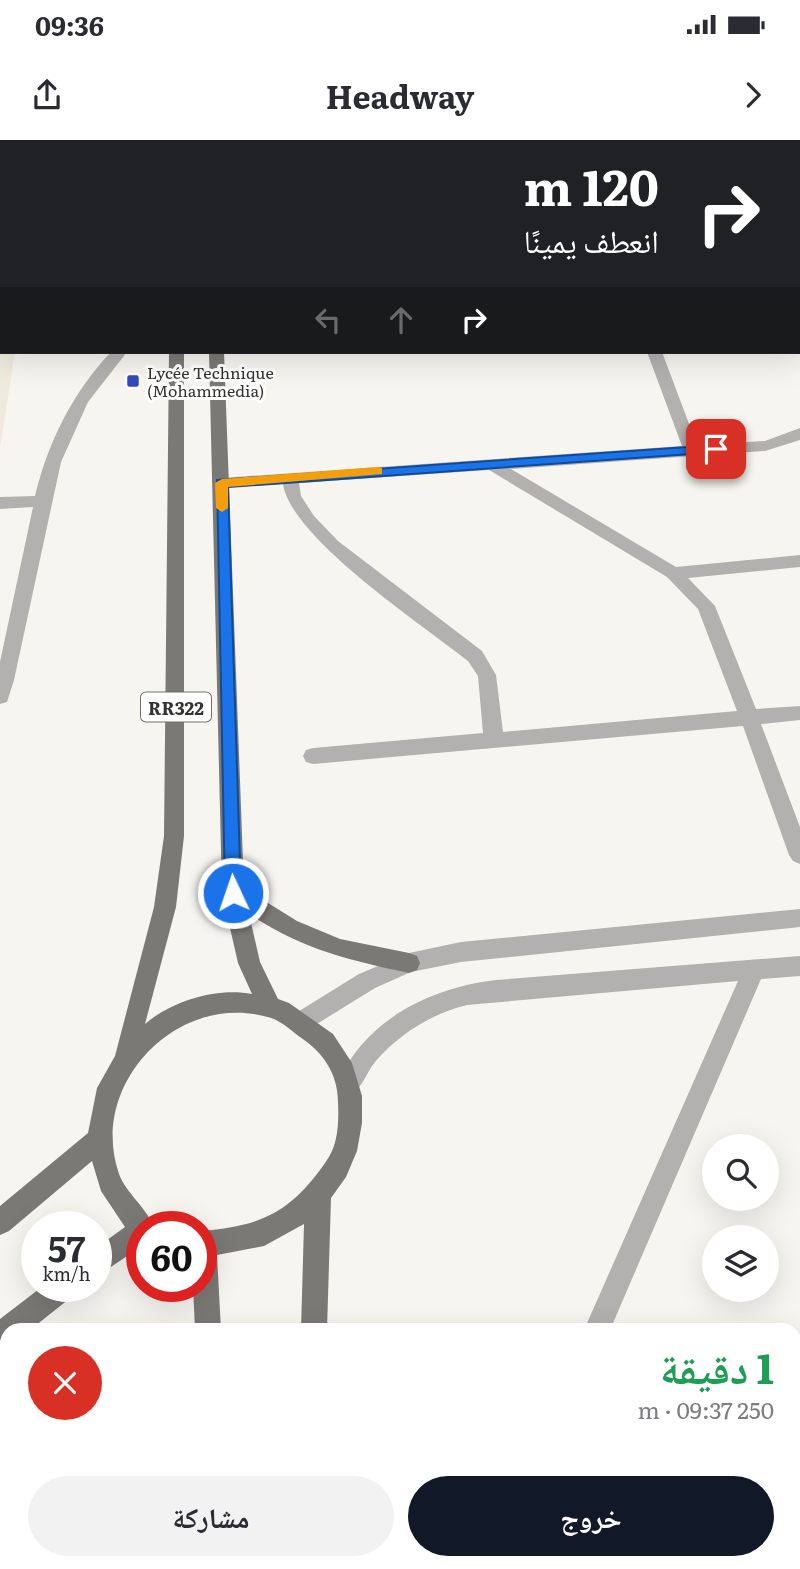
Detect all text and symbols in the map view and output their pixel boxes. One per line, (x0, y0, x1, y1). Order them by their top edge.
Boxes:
text: 09:36 (35, 5, 104, 44)
text: Headway (326, 71, 474, 119)
icon: share (28, 76, 66, 114)
icon: forward (734, 76, 772, 114)
text: 120 m (524, 148, 659, 221)
icon: right (683, 168, 774, 259)
text: انعطف يمينًا (524, 215, 659, 263)
icon: left (309, 301, 347, 339)
icon: ahead (382, 301, 420, 339)
icon: right (455, 301, 493, 339)
place label: Lycée Technique (Mohammedia) (147, 360, 274, 402)
marker: Lycée Technique (Mohammedia) (125, 373, 141, 389)
pin (686, 419, 746, 479)
icon: arrive (697, 430, 735, 468)
road number: RR322 (141, 692, 211, 722)
position arrow (196, 856, 270, 930)
map controls (702, 1134, 779, 1302)
button: search (702, 1134, 779, 1211)
speed limit sign: 60 (126, 1211, 217, 1302)
text: 57 (48, 1221, 85, 1273)
button: layers (702, 1225, 779, 1302)
text: km/h (43, 1260, 90, 1287)
text: 1 دقيقة (660, 1335, 774, 1397)
button: close (28, 1346, 102, 1420)
text: 250 m · 09:37 (637, 1392, 774, 1426)
button: مشاركة (28, 1476, 394, 1556)
button: خروج (408, 1476, 774, 1556)

